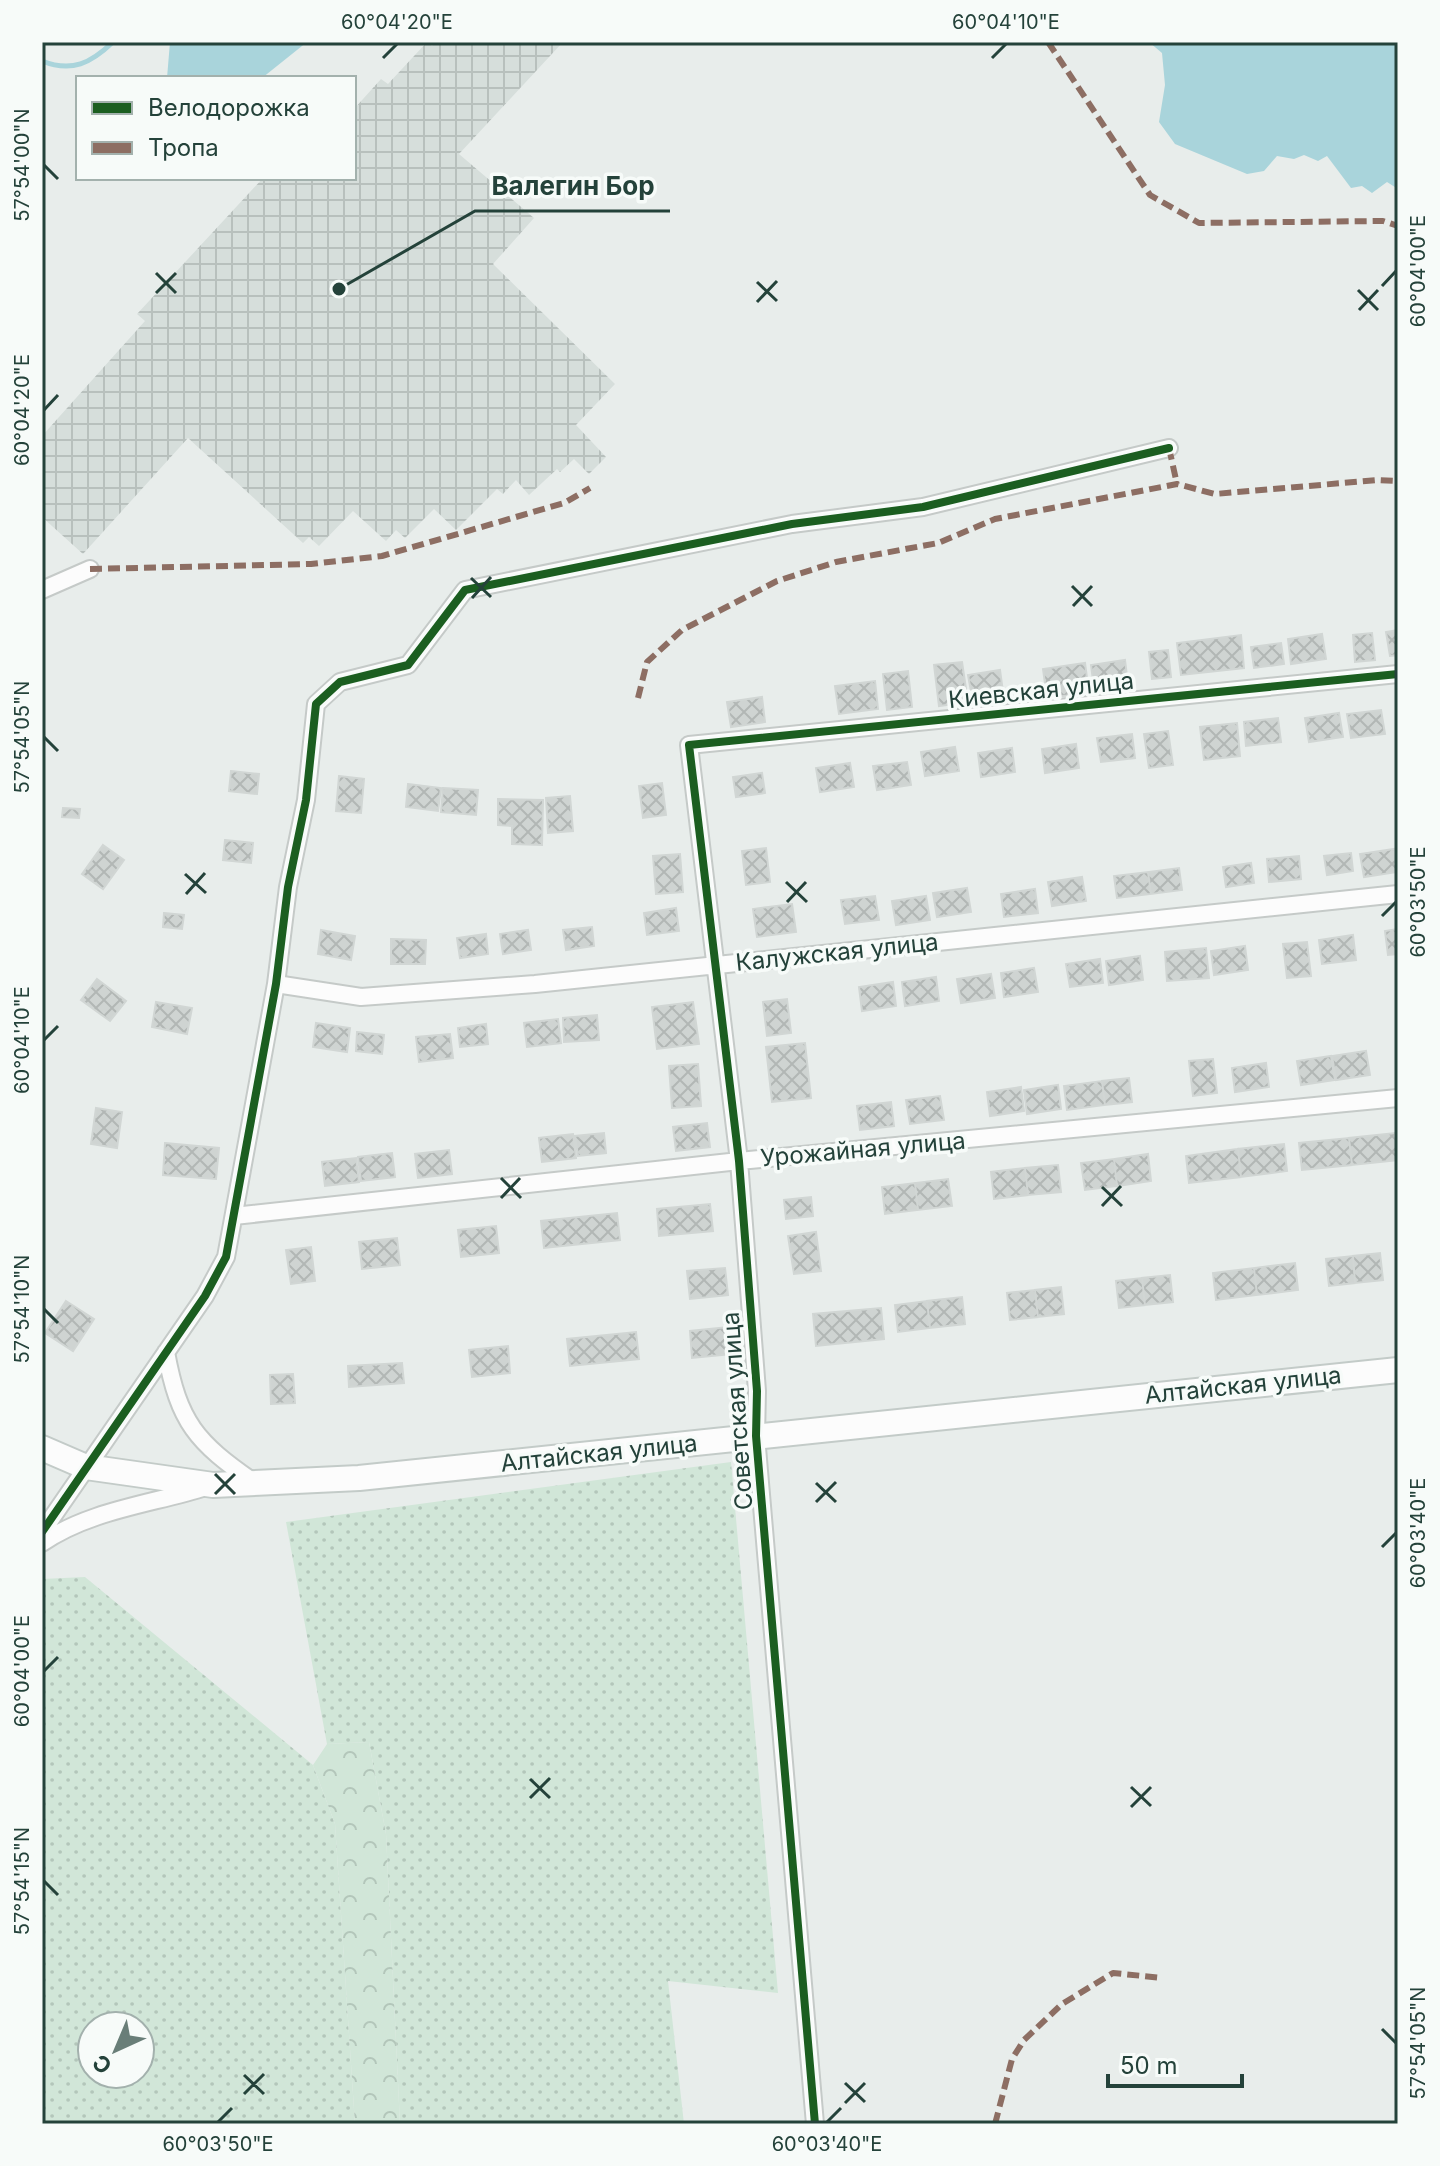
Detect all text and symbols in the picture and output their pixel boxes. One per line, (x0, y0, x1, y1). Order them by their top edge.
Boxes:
text: 60°04'20"E (341, 10, 453, 34)
text: 60°04'10"E (952, 10, 1060, 34)
legend (76, 76, 356, 180)
text: Велодорожка (148, 93, 310, 122)
text: 57°54'00"N (10, 108, 34, 222)
text: Тропа (148, 133, 219, 162)
callout: Валегин Бор (475, 161, 670, 211)
text: Валегин Бор (491, 170, 655, 201)
text: 60°04'00"E (1406, 215, 1430, 327)
text: 60°04'20"E (10, 354, 34, 466)
street label: Киевская улица (947, 666, 1135, 714)
text: 57°54'05"N (10, 681, 34, 793)
text: 60°03'50"E (1406, 846, 1430, 958)
street label: Калужская улица (734, 927, 940, 977)
text: 60°04'10"E (10, 986, 34, 1094)
street label: Урожайная улица (759, 1126, 967, 1172)
text: 57°54'10"N (10, 1255, 34, 1363)
street label: Советская улица (716, 1311, 758, 1511)
street label: Алтайская улица (1143, 1360, 1343, 1410)
street label: Алтайская улица (499, 1428, 699, 1478)
text: 60°03'40"E (1406, 1478, 1430, 1588)
text: 60°04'00"E (10, 1615, 34, 1727)
text: 57°54'15"N (10, 1827, 34, 1935)
text: 57°54'05"N (1406, 1987, 1430, 2099)
north arrow (76, 2010, 156, 2090)
scale bar (1108, 2038, 1242, 2088)
text: С (87, 2049, 117, 2079)
text: 50 m (1120, 2051, 1178, 2080)
text: 60°03'50"E (162, 2132, 274, 2156)
text: 60°03'40"E (772, 2132, 882, 2156)

